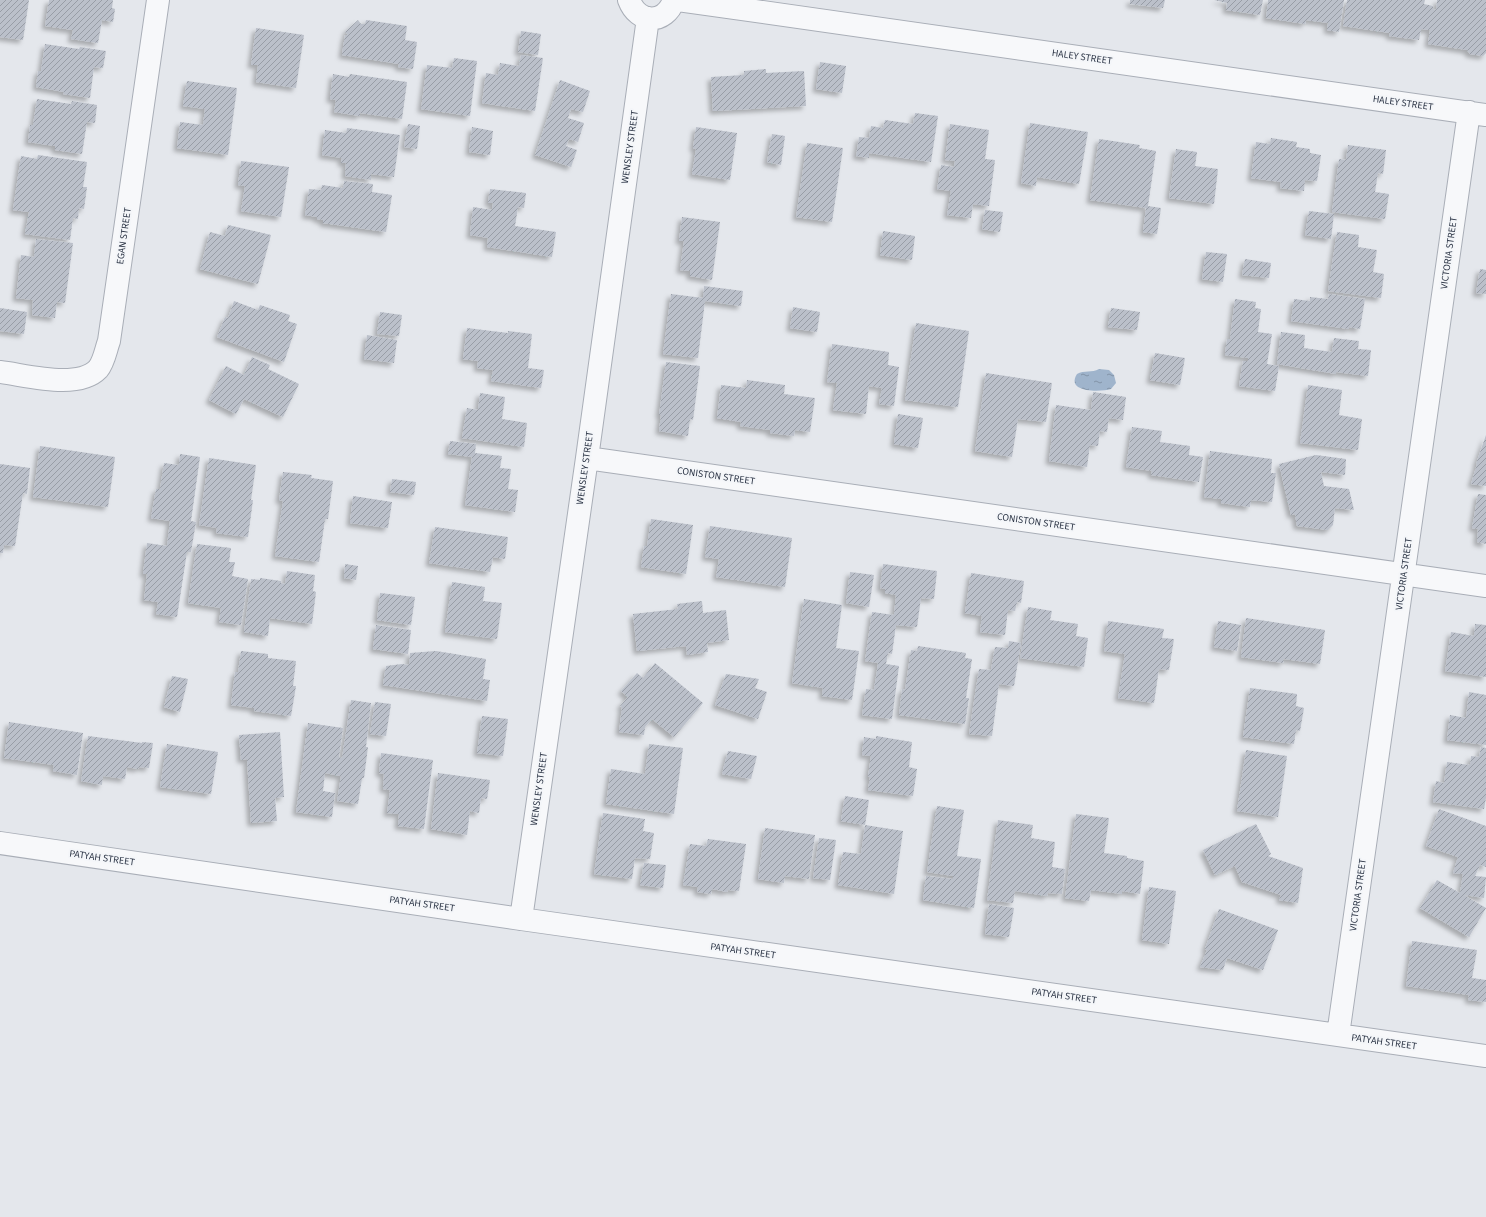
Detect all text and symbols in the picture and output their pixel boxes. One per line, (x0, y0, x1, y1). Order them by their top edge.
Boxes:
street label: HALEY STREET (1051, 46, 1114, 68)
street label: HALEY STREET (1372, 92, 1435, 114)
street label: WENSLEY STREET (618, 109, 642, 185)
street label: EGAN STREET (113, 206, 135, 265)
street label: VICTORIA STREET (1437, 215, 1461, 290)
street label: WENSLEY STREET (573, 430, 597, 506)
street label: CONISTON STREET (676, 464, 757, 488)
street label: CONISTON STREET (996, 510, 1077, 534)
street label: VICTORIA STREET (1392, 536, 1416, 611)
street label: WENSLEY STREET (527, 751, 551, 827)
street label: PATYAH STREET (68, 846, 136, 870)
street label: VICTORIA STREET (1346, 857, 1370, 932)
street label: PATYAH STREET (388, 892, 456, 916)
street label: PATYAH STREET (709, 939, 777, 963)
street label: PATYAH STREET (1030, 984, 1098, 1008)
street label: PATYAH STREET (1350, 1030, 1418, 1054)

